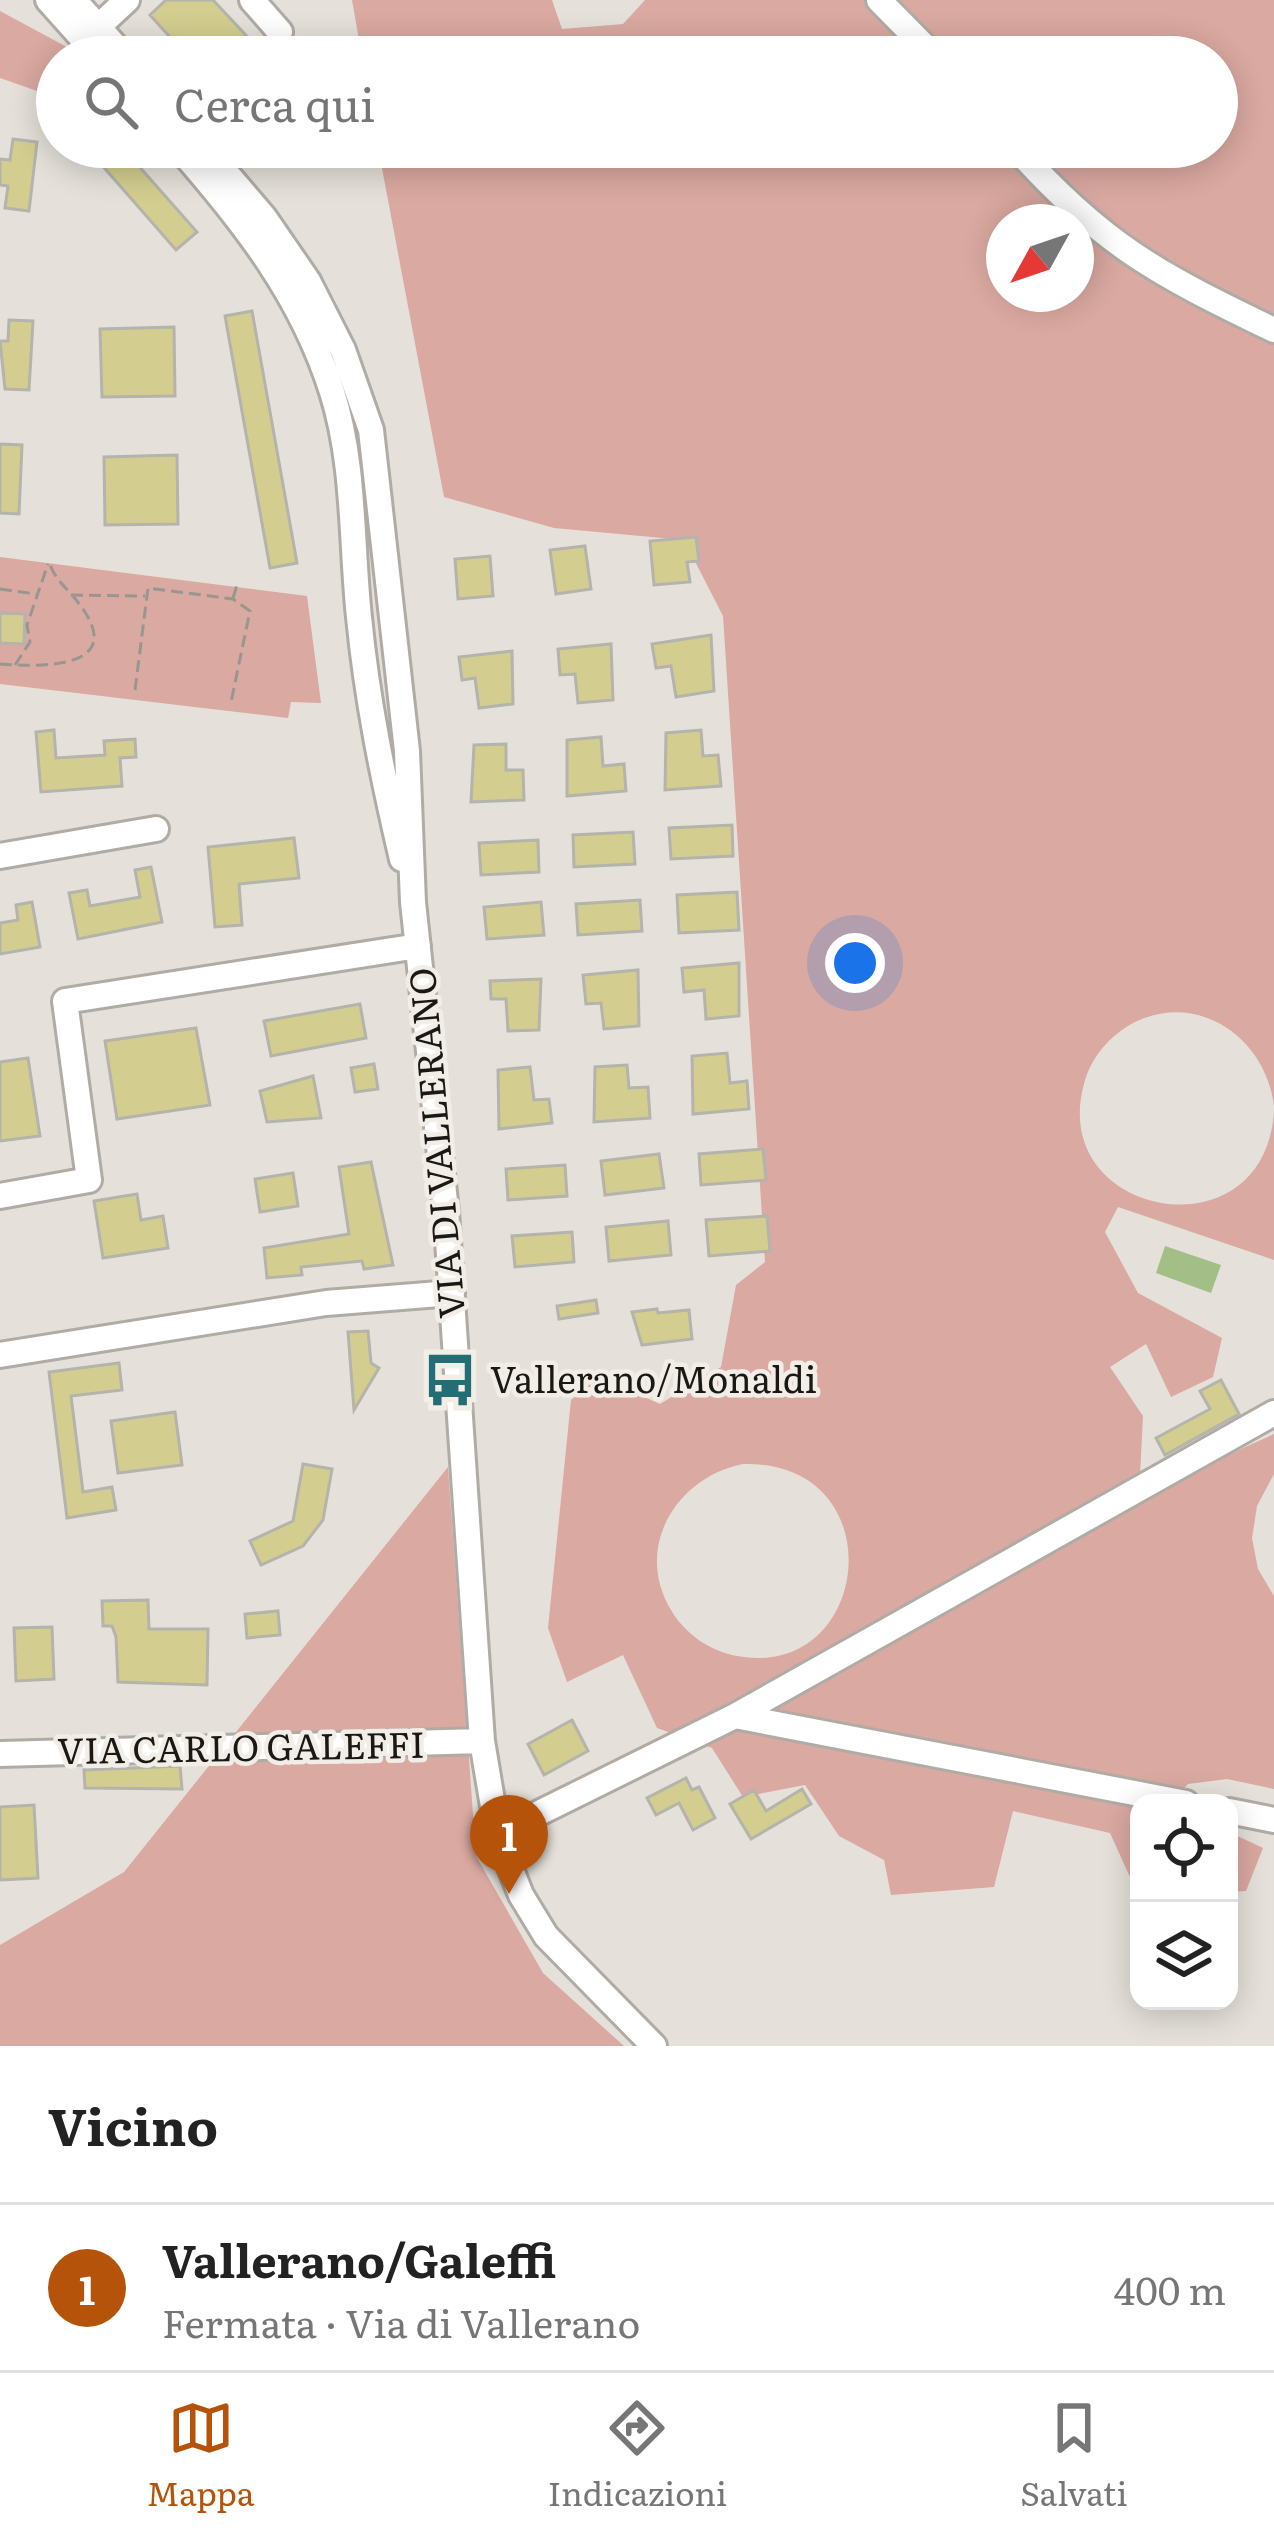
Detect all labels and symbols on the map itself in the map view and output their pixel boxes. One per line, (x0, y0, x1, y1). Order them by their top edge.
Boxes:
north arrow (986, 204, 1094, 312)
your location (825, 933, 885, 993)
street label: VIA DI VALLERANO (393, 966, 476, 1321)
bus stop icon: Vallerano/Monaldi (421, 1351, 479, 1409)
place label: Vallerano/Monaldi (490, 1351, 817, 1404)
street label: VIA CARLO GALEFFI (57, 1716, 425, 1775)
pin: 1 (470, 1795, 548, 1894)

